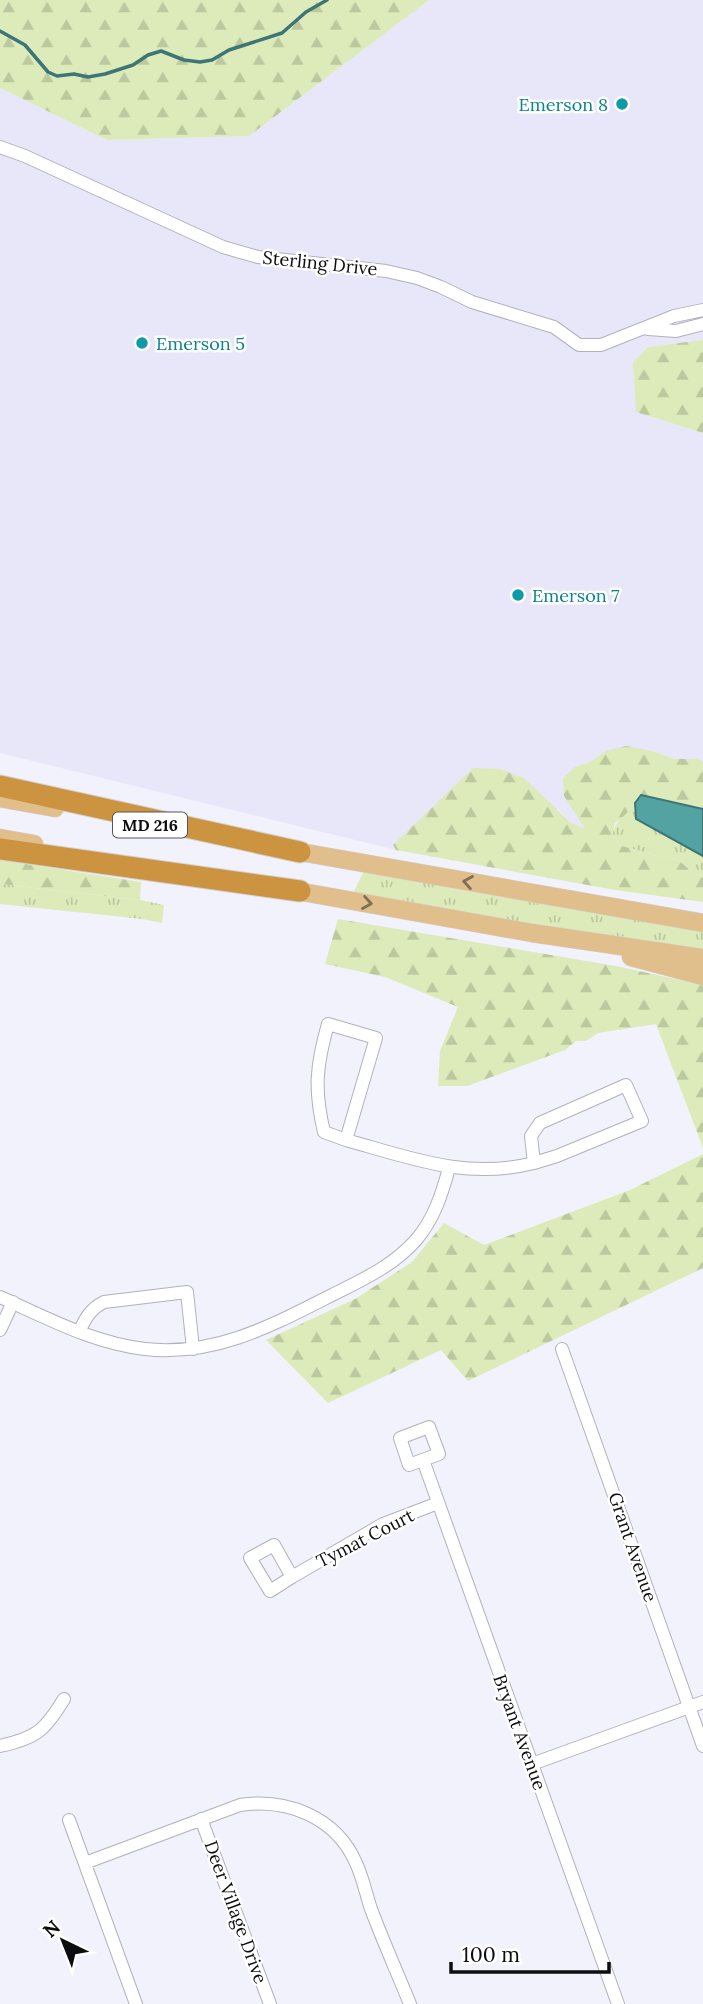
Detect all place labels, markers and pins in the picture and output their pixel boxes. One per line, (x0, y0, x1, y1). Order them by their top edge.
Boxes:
place label: Emerson 8 (519, 93, 608, 116)
marker: Emerson 8 (614, 96, 630, 112)
place label: Emerson 5 (156, 332, 245, 355)
marker: Emerson 5 (134, 335, 150, 351)
place label: Emerson 7 (532, 584, 620, 607)
marker: Emerson 7 (510, 587, 526, 603)

